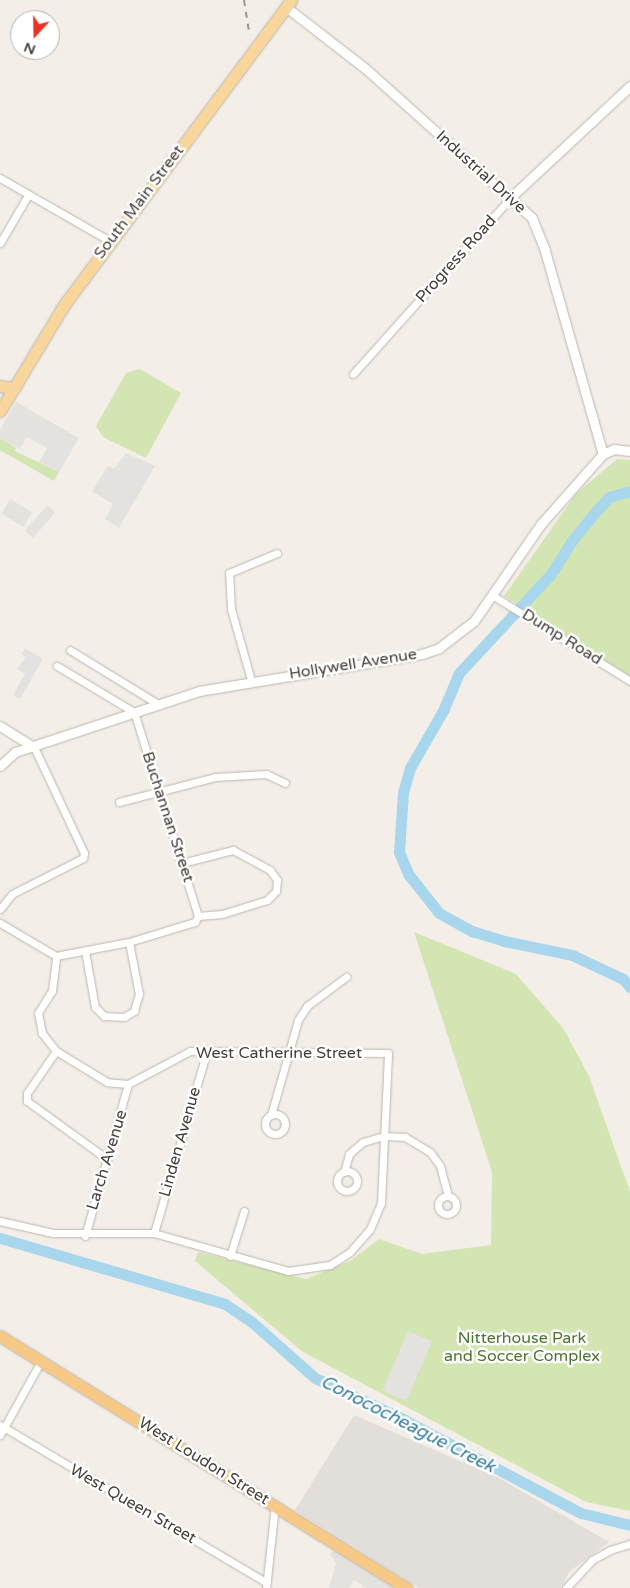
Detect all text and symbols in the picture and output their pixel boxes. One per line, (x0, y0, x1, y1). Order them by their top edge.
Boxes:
north arrow (10, 10, 60, 60)
text: N (22, 39, 38, 58)
street label: Industrial Drive (432, 127, 530, 217)
street label: South Main Street (90, 141, 188, 263)
street label: Progress Road (412, 211, 500, 307)
street label: Dump Road (518, 605, 606, 669)
street label: Hollywell Avenue (288, 644, 418, 684)
street label: Buchannan Street (138, 749, 198, 885)
street label: West Catherine Street (196, 1043, 362, 1063)
street label: Linden Avenue (155, 1085, 205, 1199)
street label: Larch Avenue (83, 1108, 131, 1212)
park label: Nitterhouse Park and Soccer Complex (444, 1328, 600, 1366)
water label: Conococheague Creek (317, 1371, 499, 1477)
street label: West Loudon Street (135, 1413, 273, 1509)
street label: West Queen Street (66, 1460, 200, 1548)

